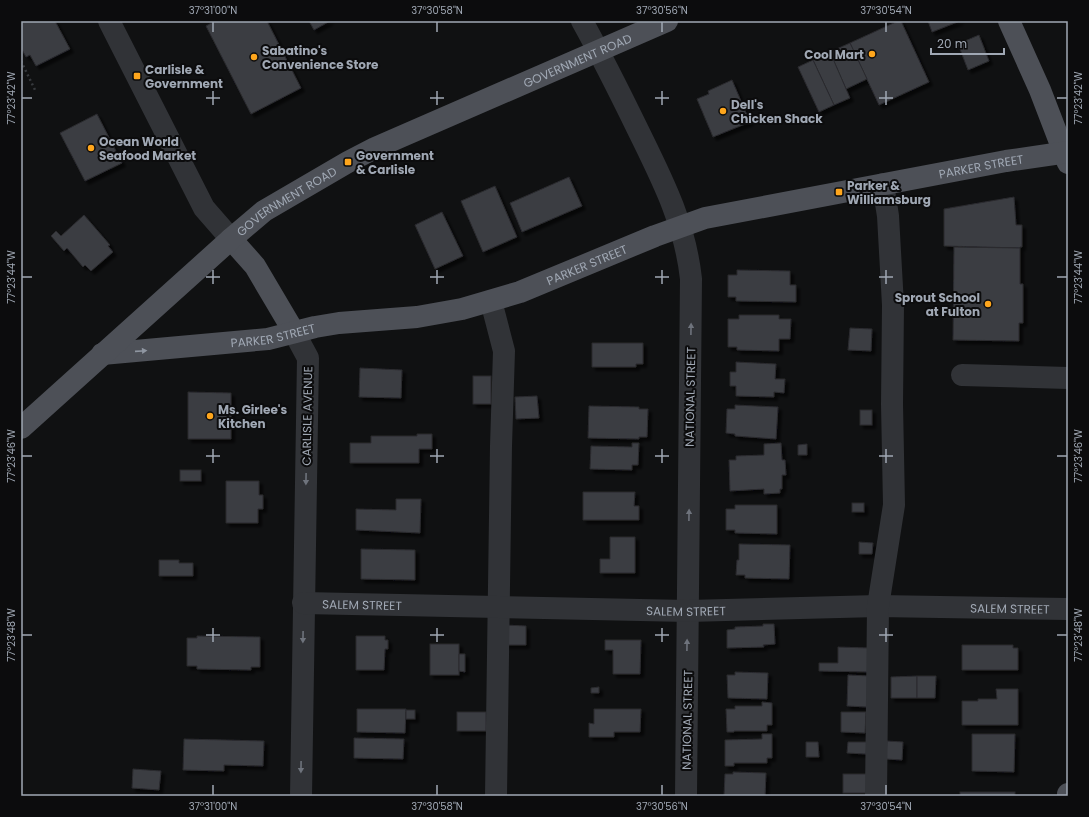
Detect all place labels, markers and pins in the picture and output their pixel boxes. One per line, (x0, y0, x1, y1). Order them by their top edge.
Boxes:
place label: Sabatino's Convenience Store (262, 42, 379, 73)
place label: Cool Mart (804, 46, 864, 63)
marker: Cool Mart (867, 49, 877, 59)
marker: Sabatino's Convenience Store (249, 52, 259, 62)
place label: Carlisle & Government (145, 61, 223, 92)
marker: Carlisle & Government (132, 71, 142, 81)
place label: Dell's Chicken Shack (731, 96, 823, 127)
marker: Dell's Chicken Shack (718, 106, 728, 116)
place label: Ocean World Seafood Market (99, 133, 196, 164)
marker: Ocean World Seafood Market (86, 143, 96, 153)
place label: Government & Carlisle (356, 147, 434, 178)
marker: Government & Carlisle (343, 157, 353, 167)
place label: Parker & Williamsburg (847, 177, 931, 208)
marker: Parker & Williamsburg (834, 187, 844, 197)
place label: Sprout School at Fulton (895, 289, 980, 320)
marker: Sprout School at Fulton (983, 299, 993, 309)
place label: Ms. Girlee's Kitchen (218, 401, 287, 432)
marker: Ms. Girlee's Kitchen (205, 411, 215, 421)

